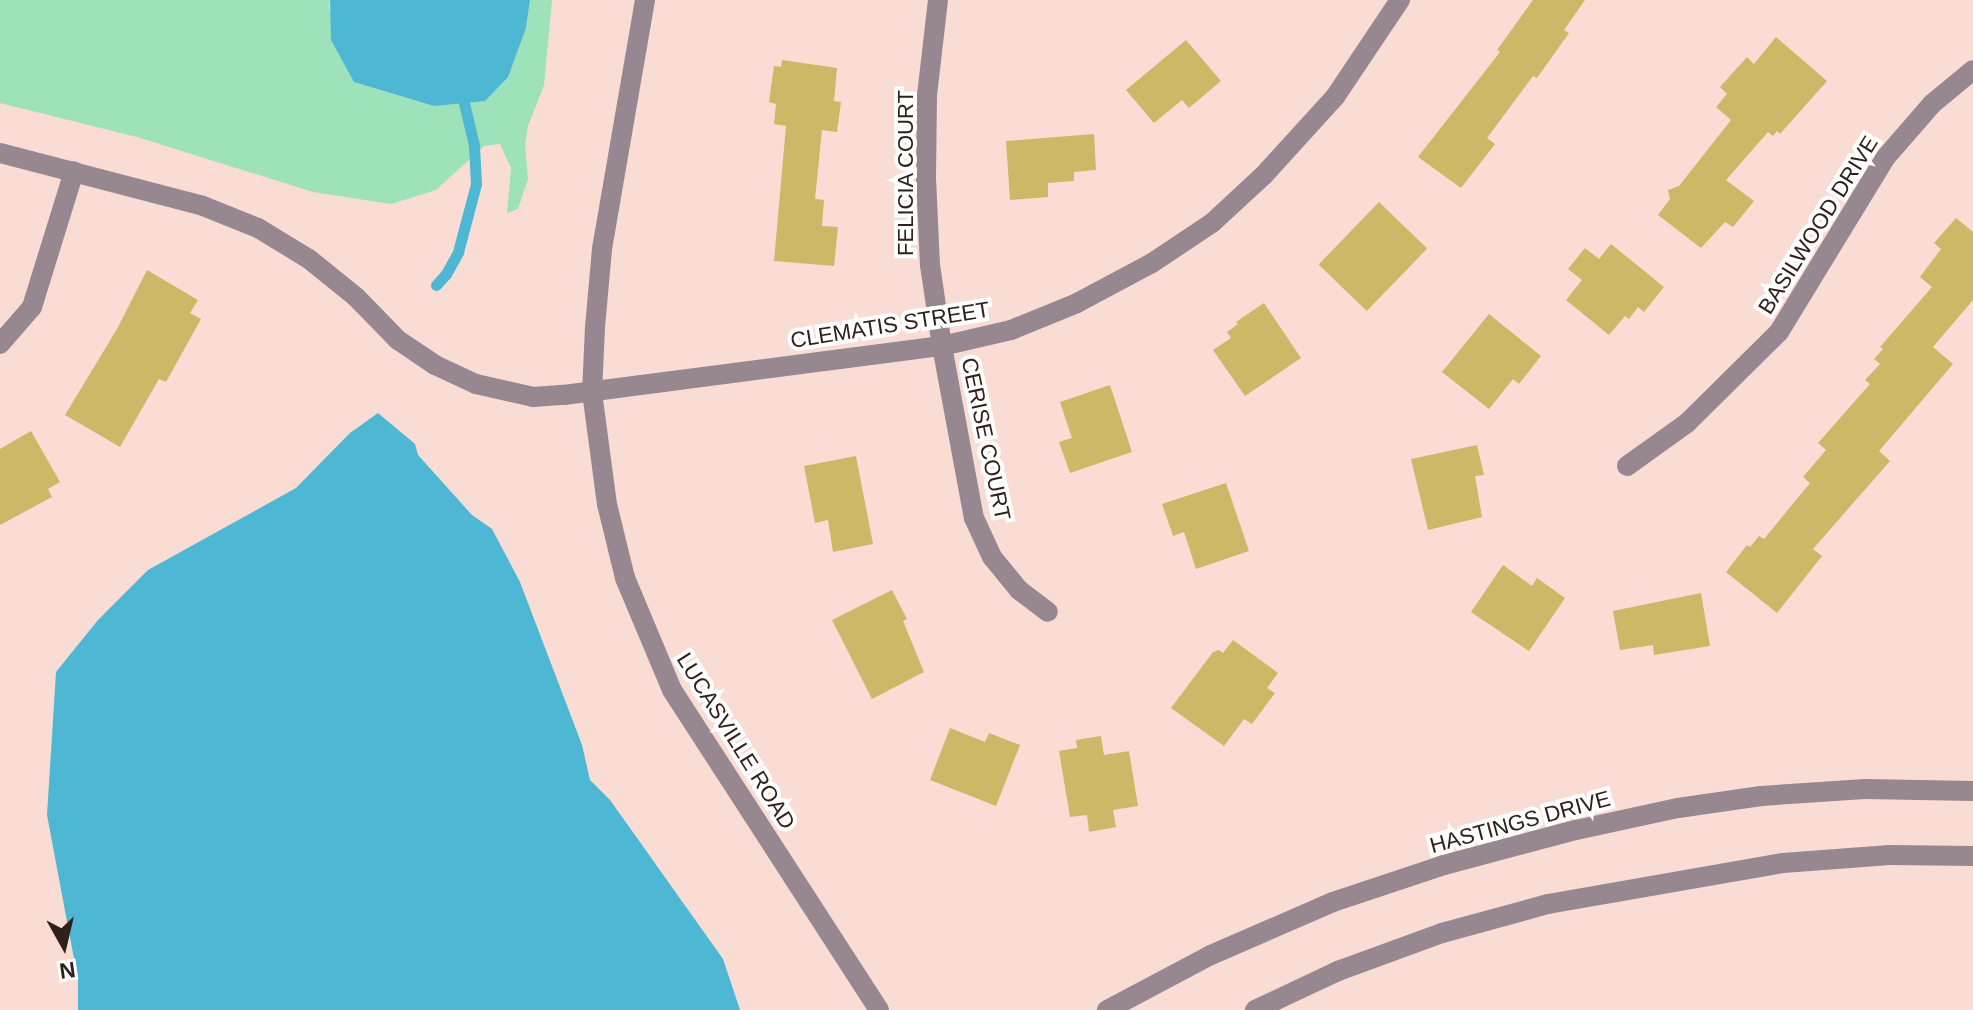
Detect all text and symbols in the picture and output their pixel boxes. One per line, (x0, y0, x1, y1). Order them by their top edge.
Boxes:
street label: FELICIA COURT (893, 89, 919, 257)
street label: BASILWOOD DRIVE (1752, 131, 1884, 319)
street label: CLEMATIS STREET (789, 296, 991, 354)
street label: CERISE COURT (956, 355, 1016, 523)
street label: LUCASVILLE ROAD (671, 648, 801, 834)
street label: HASTINGS DRIVE (1427, 785, 1613, 859)
north arrow (24, 906, 104, 986)
text: N (58, 957, 77, 984)

